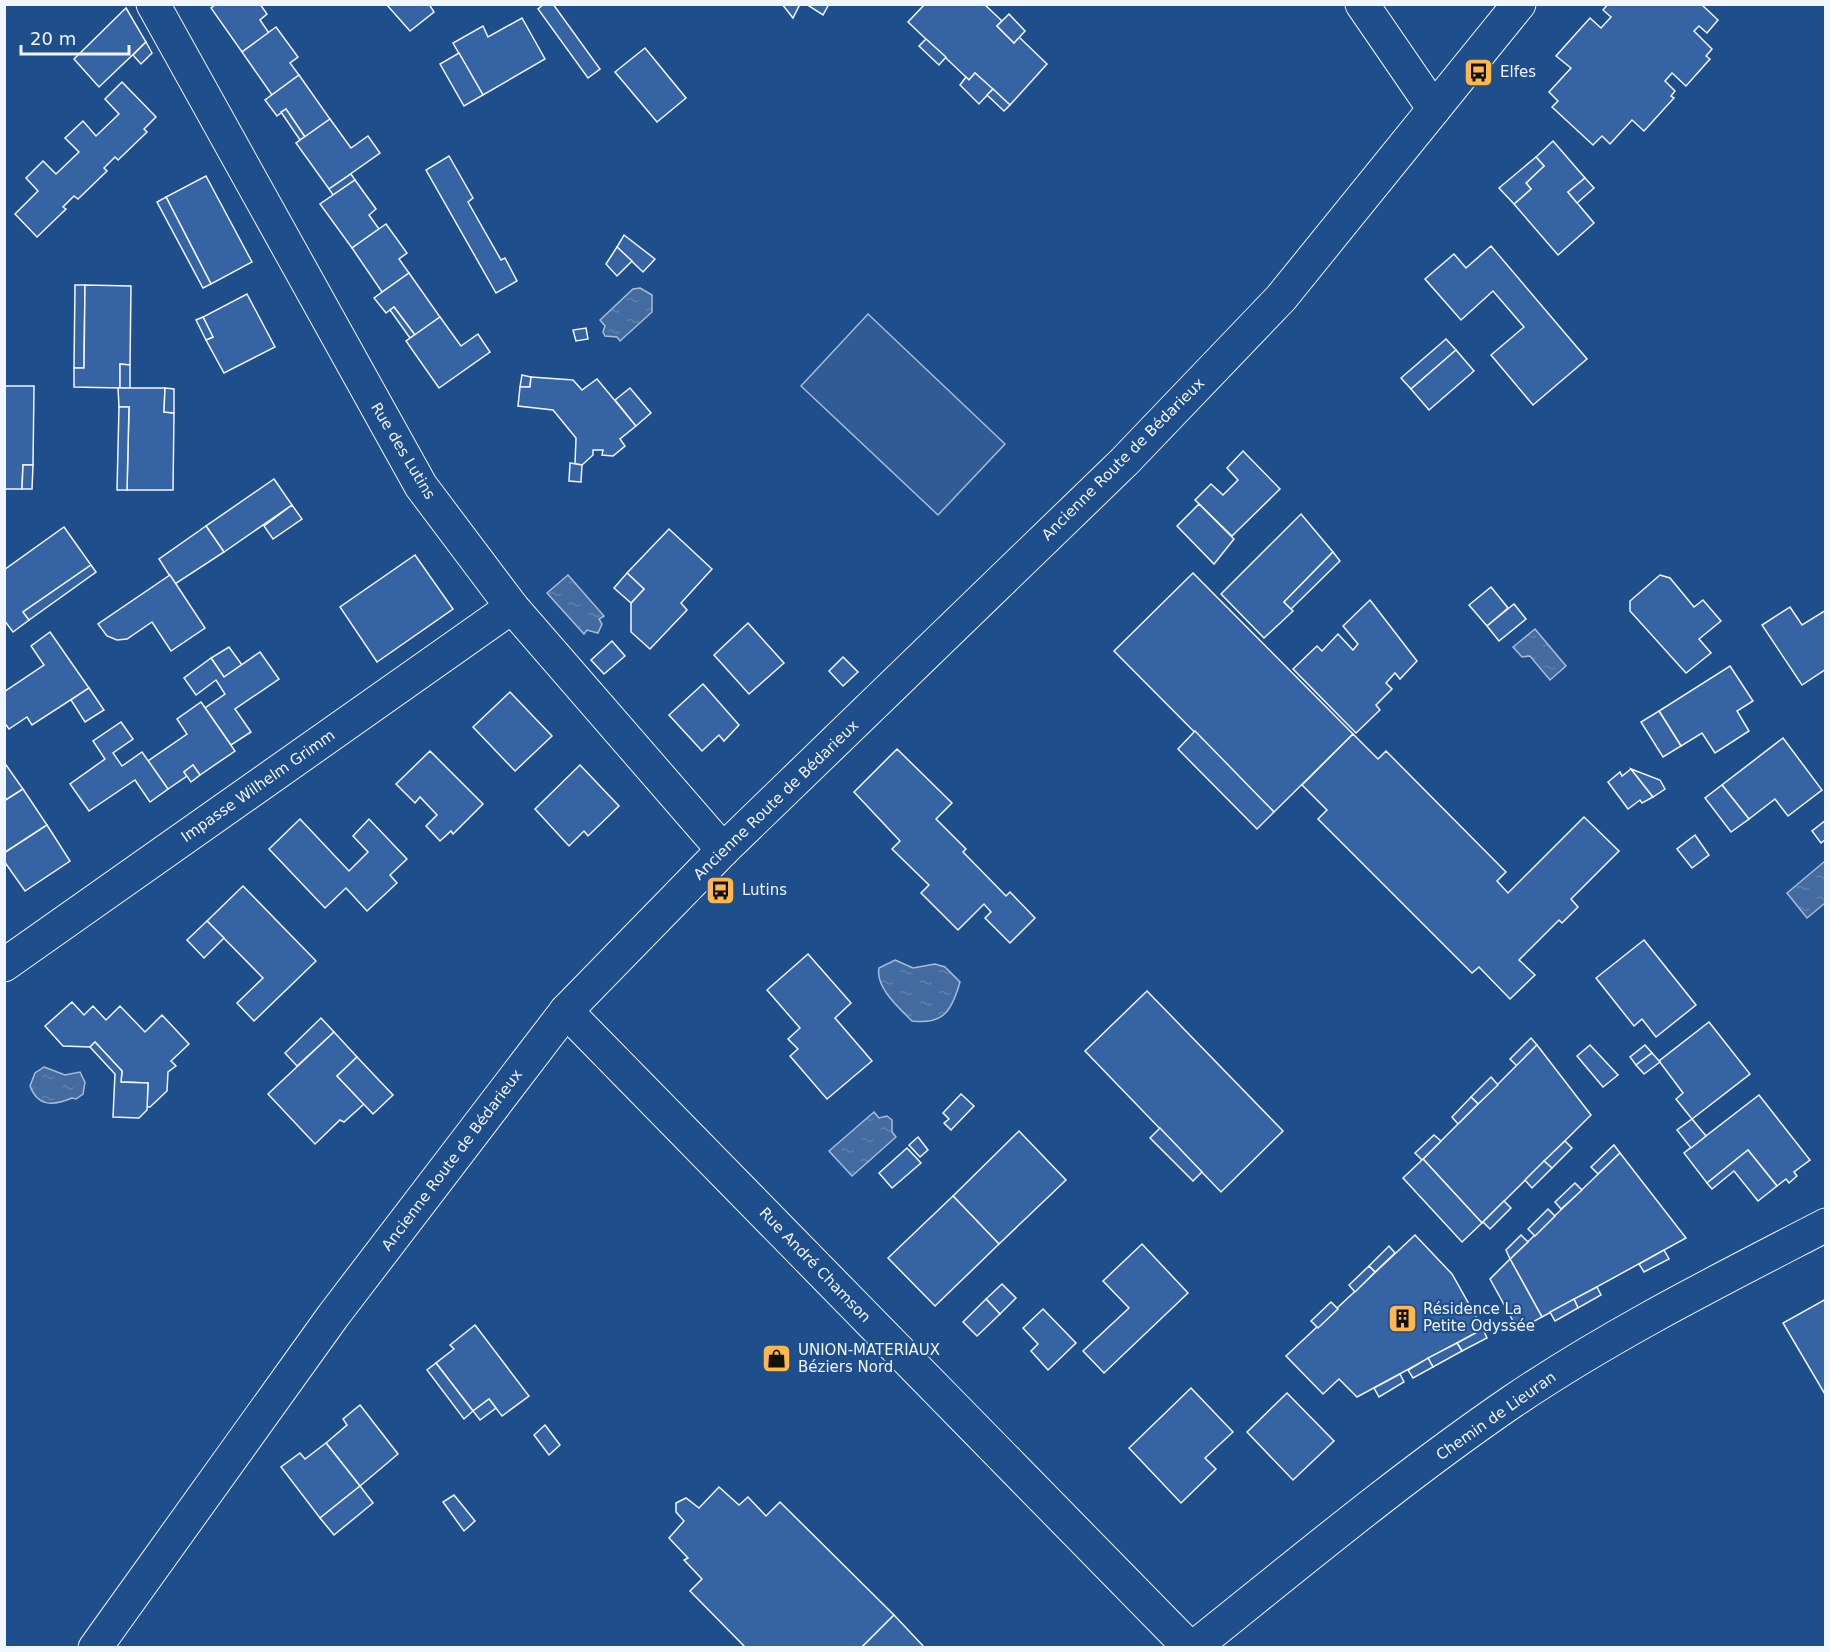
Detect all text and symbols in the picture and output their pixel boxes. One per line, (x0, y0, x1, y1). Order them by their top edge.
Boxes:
scale bar (21, 18, 129, 56)
text: 20 m (30, 28, 76, 49)
bus stop icon: Elfes (1463, 56, 1495, 88)
place label: Elfes (1500, 63, 1536, 81)
street label: Ancienne Route de Bédarieux (1038, 374, 1208, 544)
street label: Rue des Lutins (367, 399, 439, 503)
street label: Ancienne Route de Bédarieux (690, 716, 862, 884)
street label: Impasse Wilhelm Grimm (178, 726, 338, 846)
bus stop icon: Lutins (705, 874, 737, 906)
place label: Lutins (742, 881, 787, 899)
street label: Ancienne Route de Bédarieux (378, 1066, 526, 1254)
street label: Rue André Chamson (755, 1204, 875, 1326)
place label: Résidence La Petite Odyssée (1423, 1300, 1535, 1335)
building icon: Résidence La Petite Odyssée (1386, 1302, 1418, 1334)
place label: UNION-MATERIAUX Béziers Nord (798, 1341, 940, 1376)
shop icon: UNION-MATERIAUX Béziers Nord (761, 1343, 793, 1375)
street label: Chemin de Lieuran (1433, 1368, 1559, 1464)

